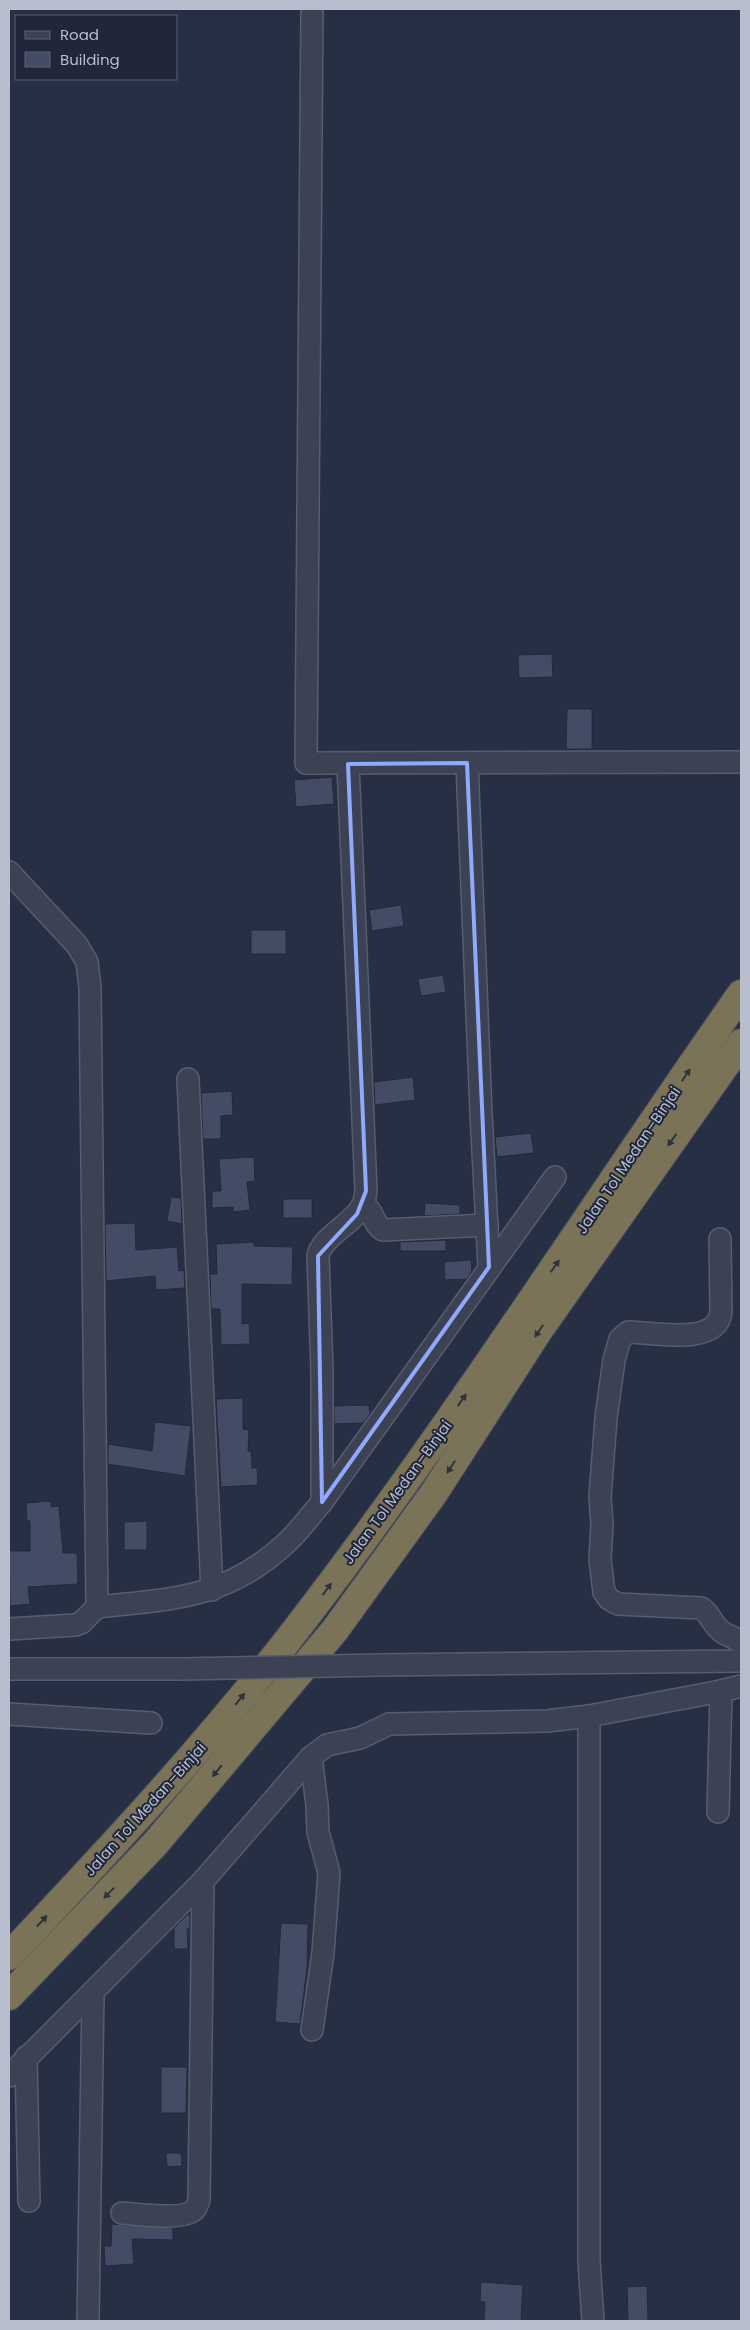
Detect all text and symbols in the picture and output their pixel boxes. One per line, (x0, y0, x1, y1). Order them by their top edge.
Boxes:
legend (15, 15, 178, 80)
text: Road (60, 24, 99, 45)
text: Building (60, 49, 120, 70)
one-way arrow (681, 1068, 691, 1081)
street label: Jalan Tol Medan–Binjai (571, 1082, 685, 1238)
one-way arrow (667, 1133, 677, 1147)
one-way arrow (550, 1259, 560, 1273)
one-way arrow (534, 1324, 544, 1337)
one-way arrow (457, 1393, 467, 1407)
street label: Jalan Tol Medan–Binjai (338, 1416, 456, 1568)
one-way arrow (446, 1460, 456, 1474)
one-way arrow (321, 1583, 332, 1596)
one-way arrow (234, 1693, 245, 1706)
street label: Jalan Tol Medan–Binjai (79, 1738, 211, 1880)
one-way arrow (211, 1765, 223, 1777)
one-way arrow (103, 1886, 115, 1898)
one-way arrow (36, 1915, 48, 1927)

